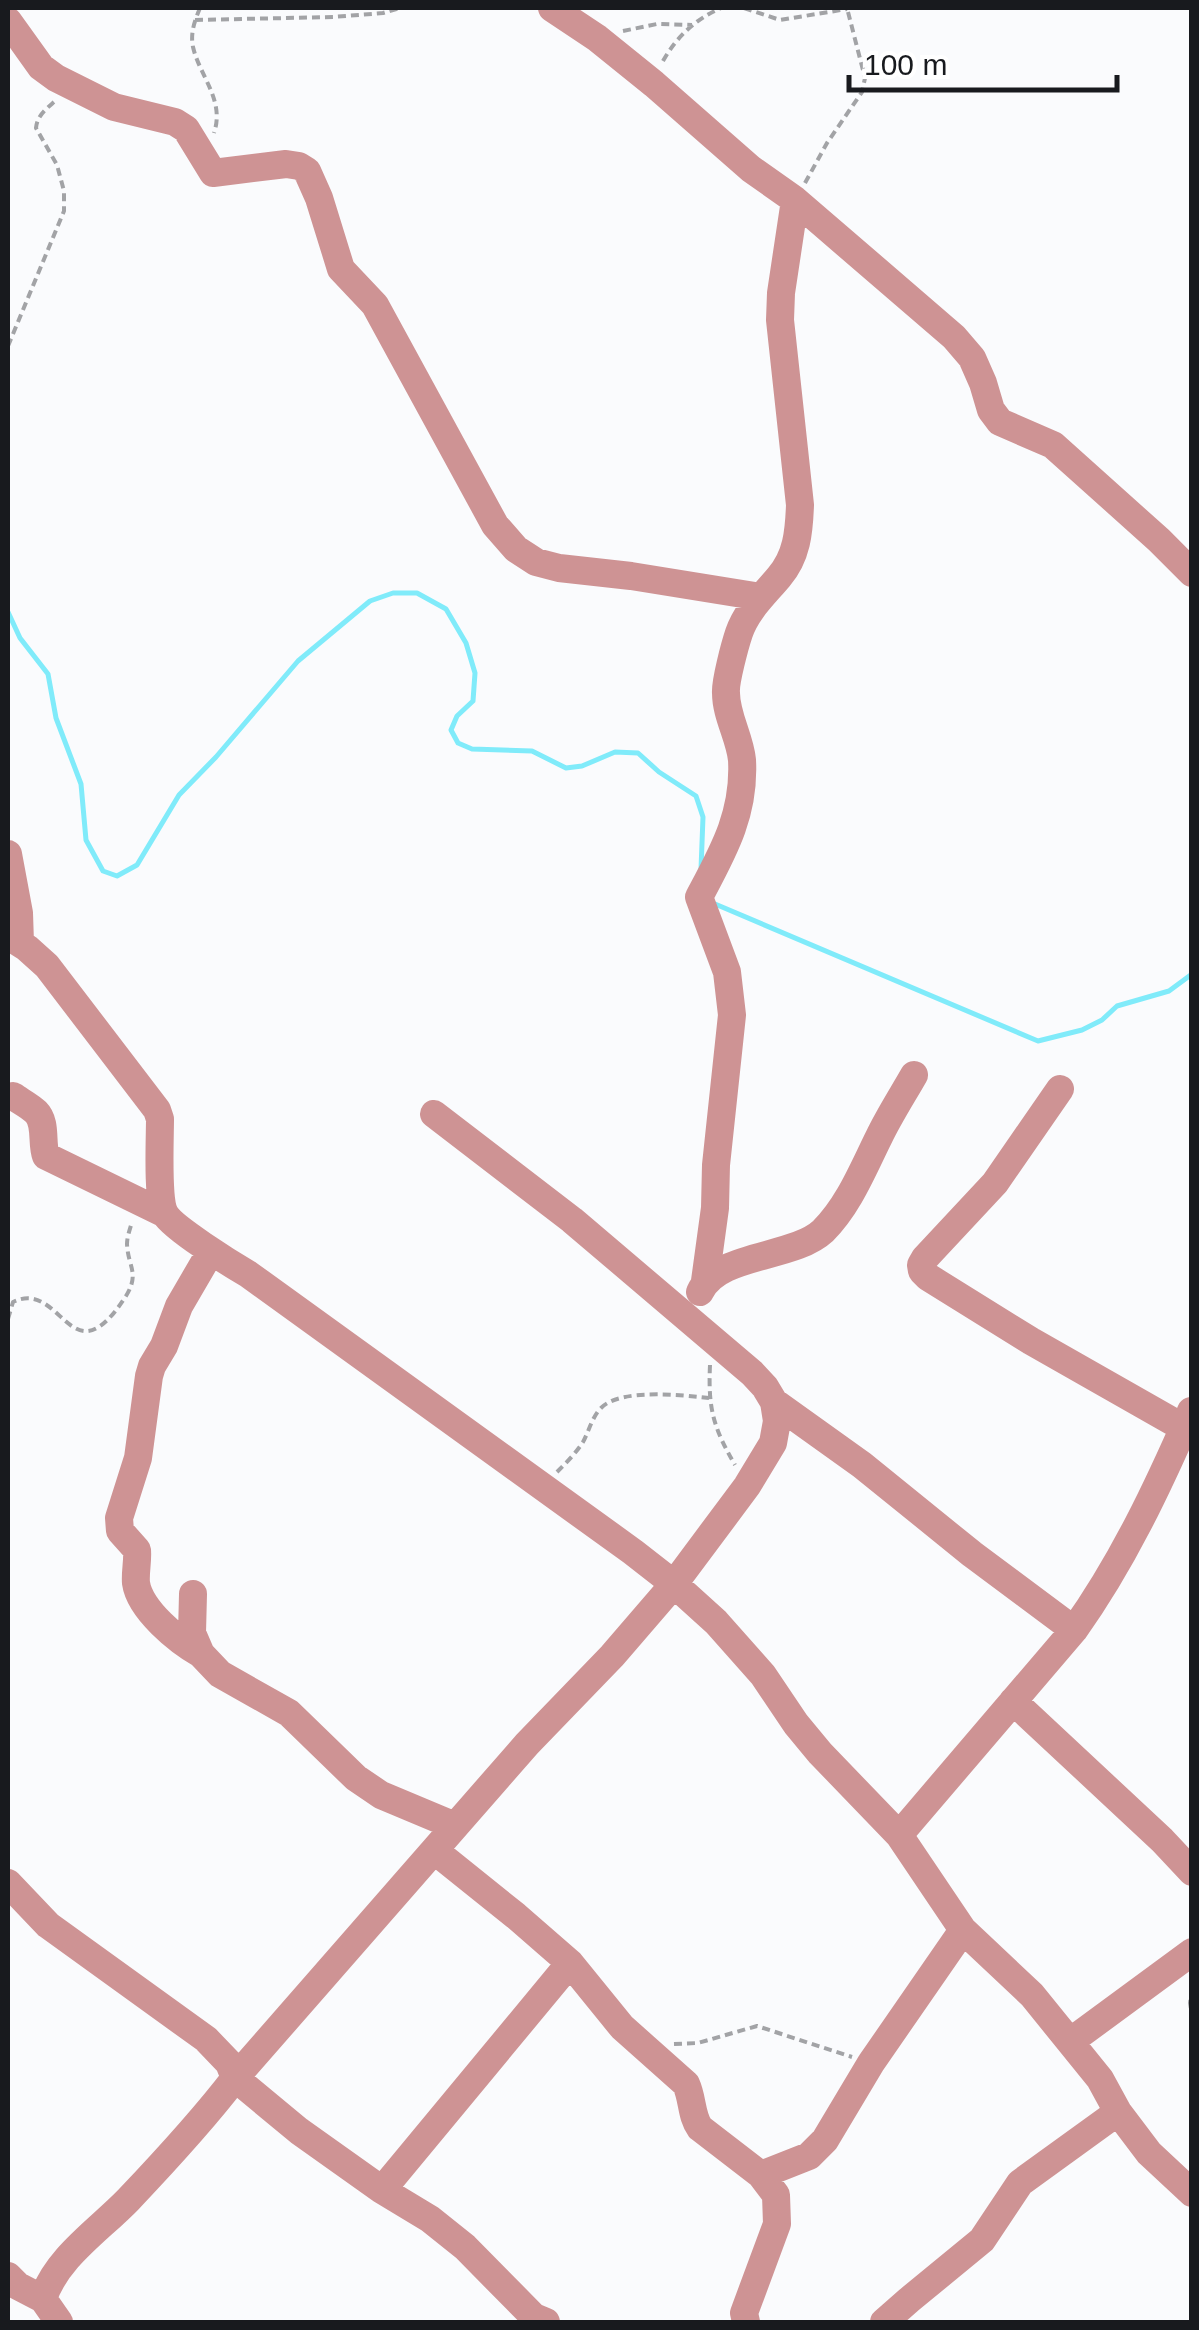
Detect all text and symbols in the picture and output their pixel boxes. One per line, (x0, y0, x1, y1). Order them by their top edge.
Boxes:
scale bar (849, 30, 1116, 92)
text: 100 m (864, 48, 947, 81)

